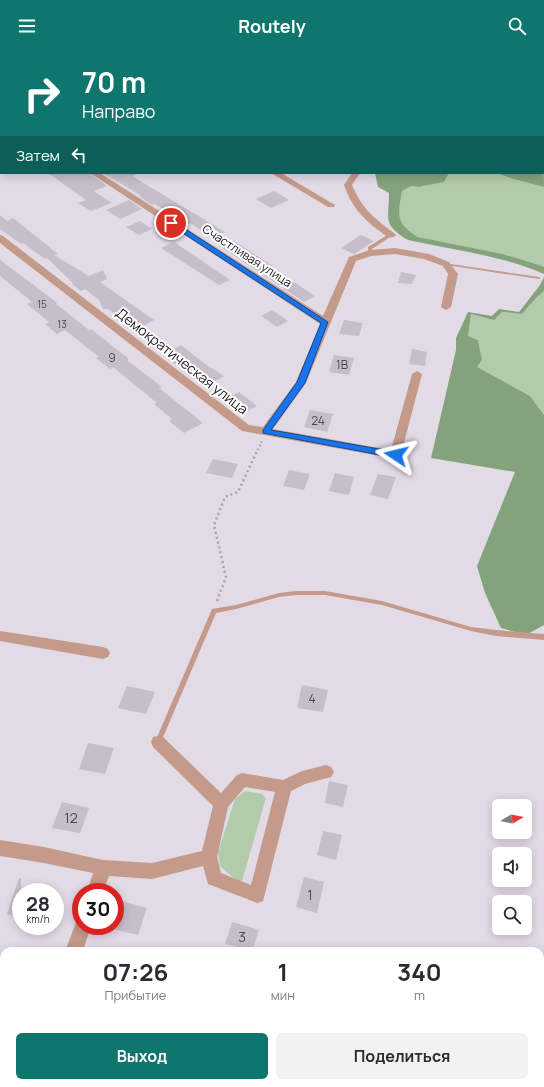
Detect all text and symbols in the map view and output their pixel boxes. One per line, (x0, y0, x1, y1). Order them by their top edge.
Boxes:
text: Routely (238, 14, 306, 38)
icon: menu (16, 15, 38, 37)
icon: search (506, 15, 528, 37)
text: 70 m (82, 63, 146, 101)
icon: right (16, 68, 68, 120)
text: Направо (82, 99, 156, 123)
icon: left (68, 144, 90, 166)
text: Затем (16, 145, 60, 166)
pin (154, 206, 188, 240)
icon: arrive (160, 212, 182, 234)
street label: Счастливая улица (199, 220, 296, 291)
house number: 15 (37, 297, 47, 311)
street label: Демократическая улица (112, 303, 252, 418)
house number: 13 (57, 317, 67, 331)
house number: 9 (108, 349, 116, 366)
house number: 1В (336, 356, 348, 373)
house number: 24 (311, 412, 325, 429)
position arrow (375, 434, 417, 476)
house number: 4 (308, 690, 316, 707)
north arrow (492, 799, 532, 839)
map controls (492, 799, 532, 935)
house number: 12 (64, 808, 78, 827)
button: sound (492, 847, 532, 887)
speed limit sign: 30 (72, 883, 124, 935)
house number: 1 (307, 885, 313, 904)
text: 28 (26, 890, 50, 917)
button: search (492, 895, 532, 935)
text: km/h (26, 912, 50, 926)
house number: 3 (238, 927, 246, 946)
text: 07:26 (102, 955, 168, 988)
text: 1 (278, 955, 288, 988)
text: 340 (397, 955, 442, 988)
text: Прибытие (104, 986, 166, 1004)
text: мин (271, 986, 295, 1004)
text: m (414, 986, 425, 1004)
button: Выход (16, 1033, 268, 1079)
button: Поделиться (276, 1033, 528, 1079)

